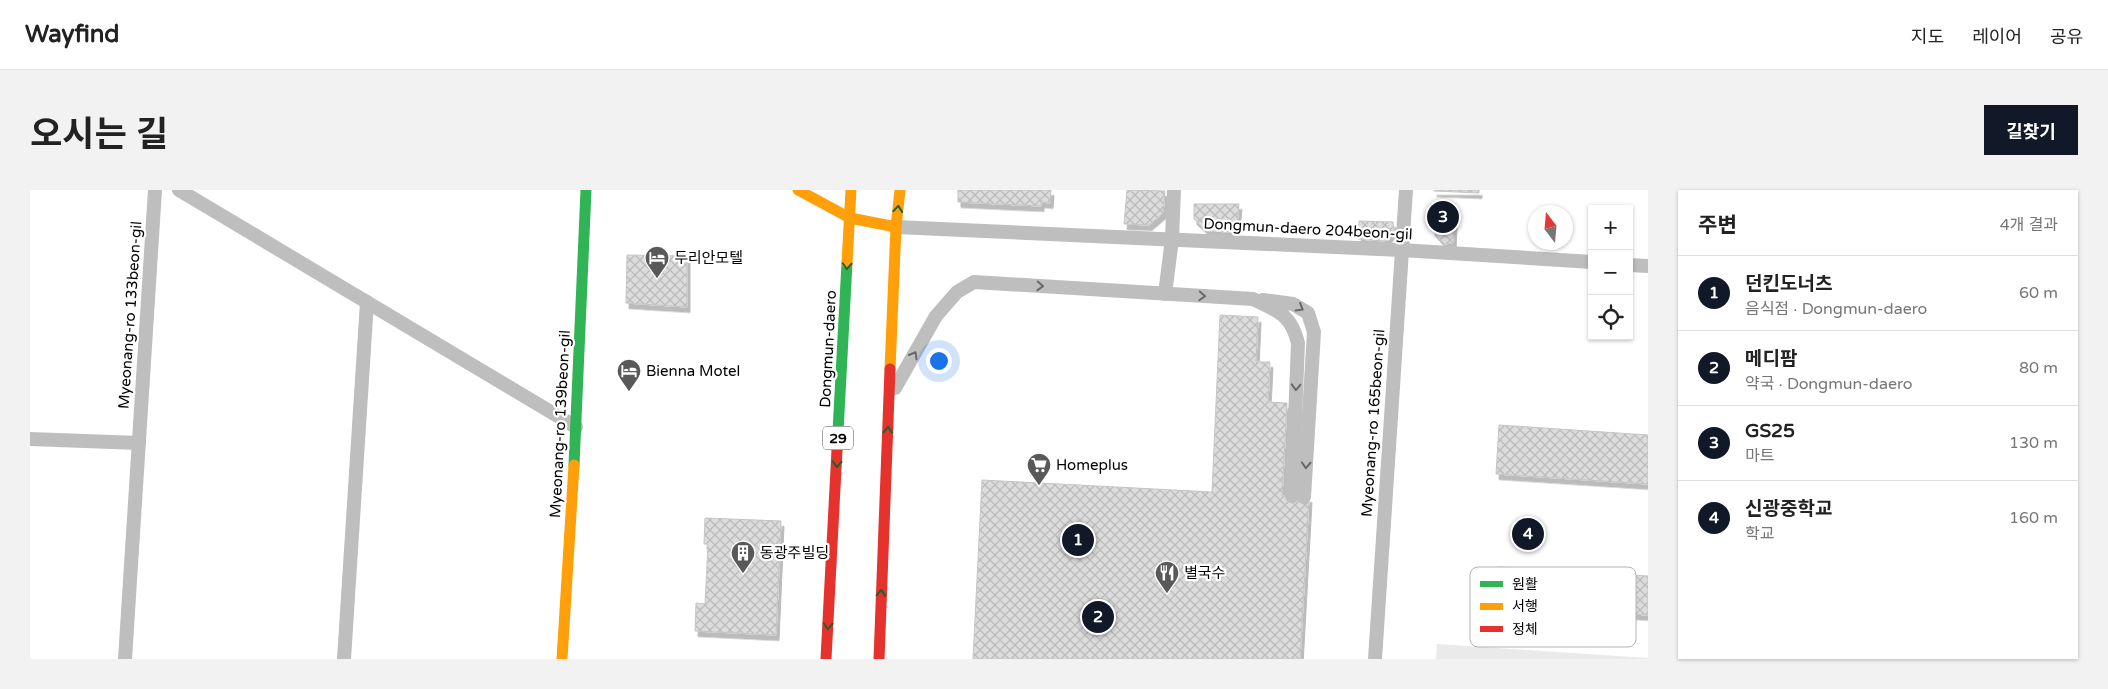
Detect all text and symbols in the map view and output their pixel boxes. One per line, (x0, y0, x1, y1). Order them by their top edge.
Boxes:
text: Wayfind (25, 20, 120, 49)
text: 지도 (1911, 26, 1944, 48)
text: 레이어 (1972, 26, 2022, 48)
text: 공유 (2050, 26, 2083, 48)
button: 길찾기 (1984, 105, 2078, 155)
text: 오시는 길 (30, 114, 168, 156)
pin: 3 (1427, 198, 1459, 236)
one-way arrow (892, 204, 903, 212)
north arrow (1528, 205, 1573, 250)
map controls (1588, 205, 1633, 340)
button: + (1588, 205, 1633, 250)
text: 주변 (1698, 213, 1737, 238)
street label: Dongmun-daero 204beon-gil (1203, 215, 1413, 243)
text: 4개 결과 (2000, 215, 2058, 235)
street label: Myeonang-ro 133beon-gil (114, 220, 146, 410)
hotel icon: 두리안모텔 (644, 245, 670, 279)
place label: 두리안모텔 (674, 249, 743, 267)
button: − (1588, 250, 1633, 295)
one-way arrow (842, 263, 853, 271)
text: 던킨도너츠 (1745, 273, 1832, 295)
one-way arrow (1036, 281, 1044, 292)
text: 1 (1709, 283, 1719, 303)
text: 60 m (2019, 283, 2058, 303)
street label: Dongmun-daero (816, 290, 840, 408)
one-way arrow (1198, 290, 1206, 301)
button: locate (1588, 295, 1633, 340)
text: 음식점 · Dongmun-daero (1745, 299, 1927, 319)
one-way arrow (1294, 302, 1303, 312)
street label: Myeonang-ro 165beon-gil (1357, 328, 1389, 518)
street label: Myeonang-ro 139beon-gil (546, 330, 574, 518)
your location (926, 348, 952, 374)
text: 메디팜 (1745, 348, 1797, 370)
one-way arrow (907, 352, 917, 361)
hotel icon: Bienna Motel (616, 358, 642, 392)
text: 2 (1709, 358, 1719, 378)
text: 80 m (2019, 358, 2058, 378)
place label: Bienna Motel (646, 362, 740, 380)
text: 약국 · Dongmun-daero (1745, 374, 1913, 394)
one-way arrow (1291, 384, 1301, 391)
text: GS25 (1745, 420, 1795, 442)
one-way arrow (883, 426, 894, 434)
road number: 29 (823, 427, 853, 450)
text: 3 (1709, 433, 1719, 453)
text: 130 m (2009, 433, 2058, 453)
text: 마트 (1745, 446, 1774, 466)
supermarket icon: Homeplus (1026, 452, 1052, 486)
place label: Homeplus (1056, 456, 1128, 474)
one-way arrow (831, 460, 842, 468)
one-way arrow (1301, 461, 1312, 469)
text: 신광중학교 (1745, 498, 1832, 520)
text: 4 (1709, 508, 1719, 528)
text: 160 m (2009, 508, 2058, 528)
pin: 4 (1512, 515, 1544, 553)
pin: 1 (1062, 521, 1094, 559)
text: 학교 (1745, 524, 1774, 544)
building icon: 동광주빌딩 (730, 540, 756, 574)
place label: 동광주빌딩 (760, 544, 829, 562)
restaurant icon: 별국수 (1154, 560, 1180, 594)
place label: 별국수 (1184, 564, 1225, 582)
legend (1470, 567, 1636, 647)
text: 원활 (1512, 576, 1538, 593)
one-way arrow (876, 589, 887, 597)
pin: 2 (1082, 598, 1114, 636)
text: 서행 (1512, 598, 1538, 615)
text: 정체 (1512, 621, 1538, 638)
one-way arrow (823, 622, 834, 630)

